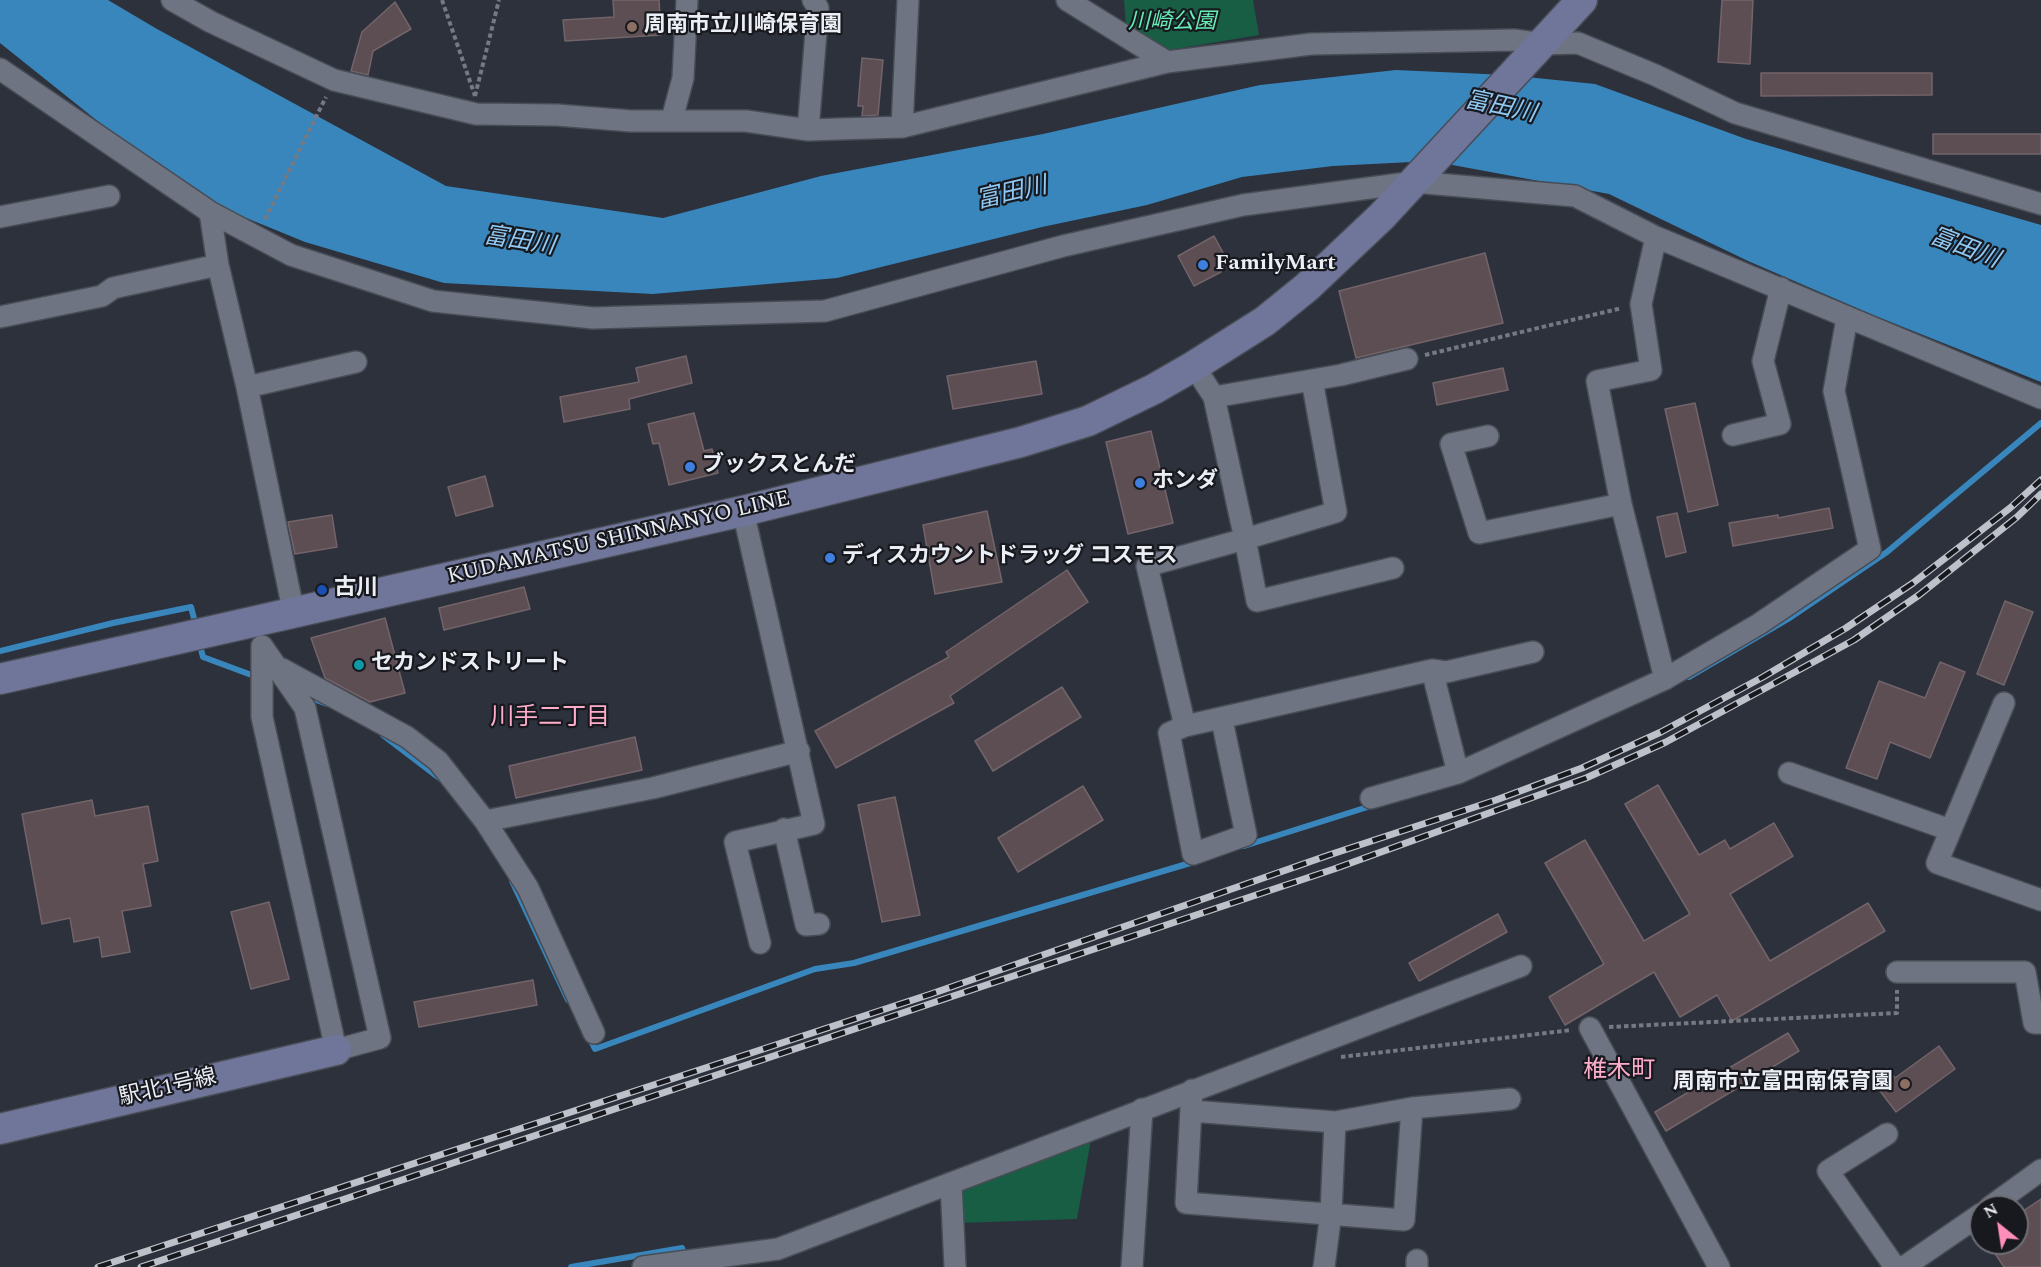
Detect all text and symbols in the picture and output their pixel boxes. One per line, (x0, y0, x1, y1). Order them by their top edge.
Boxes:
park label: 川崎公園 (1128, 11, 1216, 37)
place label: 周南市立川崎保育園 (644, 14, 842, 40)
marker: 周南市立川崎保育園 (625, 20, 639, 34)
water label: 富田川 (1462, 87, 1538, 131)
water label: 富田川 (974, 173, 1050, 217)
water label: 富田川 (481, 223, 557, 263)
water label: 富田川 (1925, 224, 2003, 276)
place label: FamilyMart (1215, 252, 1336, 278)
marker: FamilyMart (1196, 258, 1210, 272)
place label: ブックスとんだ (702, 454, 856, 480)
marker: ブックスとんだ (683, 460, 697, 474)
place label: ホンダ (1152, 470, 1218, 496)
marker: ホンダ (1133, 476, 1147, 490)
street label: KUDAMATSU SHINNANYO LINE (445, 487, 793, 591)
place label: ディスカウントドラッグ コスモス (842, 545, 1177, 571)
marker: ディスカウントドラッグ コスモス (823, 551, 837, 565)
place label: 古川 (334, 577, 378, 603)
marker: 古川 (315, 583, 329, 597)
place label: セカンドストリート (371, 652, 569, 678)
marker: セカンドストリート (352, 658, 366, 672)
district label: 川手二丁目 (490, 705, 610, 733)
district label: 椎木町 (1583, 1058, 1655, 1086)
street label: 駅北1号線 (117, 1065, 219, 1113)
place label: 周南市立富田南保育園 (1673, 1071, 1893, 1097)
marker: 周南市立富田南保育園 (1898, 1077, 1912, 1091)
north arrow (1969, 1195, 2029, 1255)
text: N (1979, 1197, 2003, 1225)

